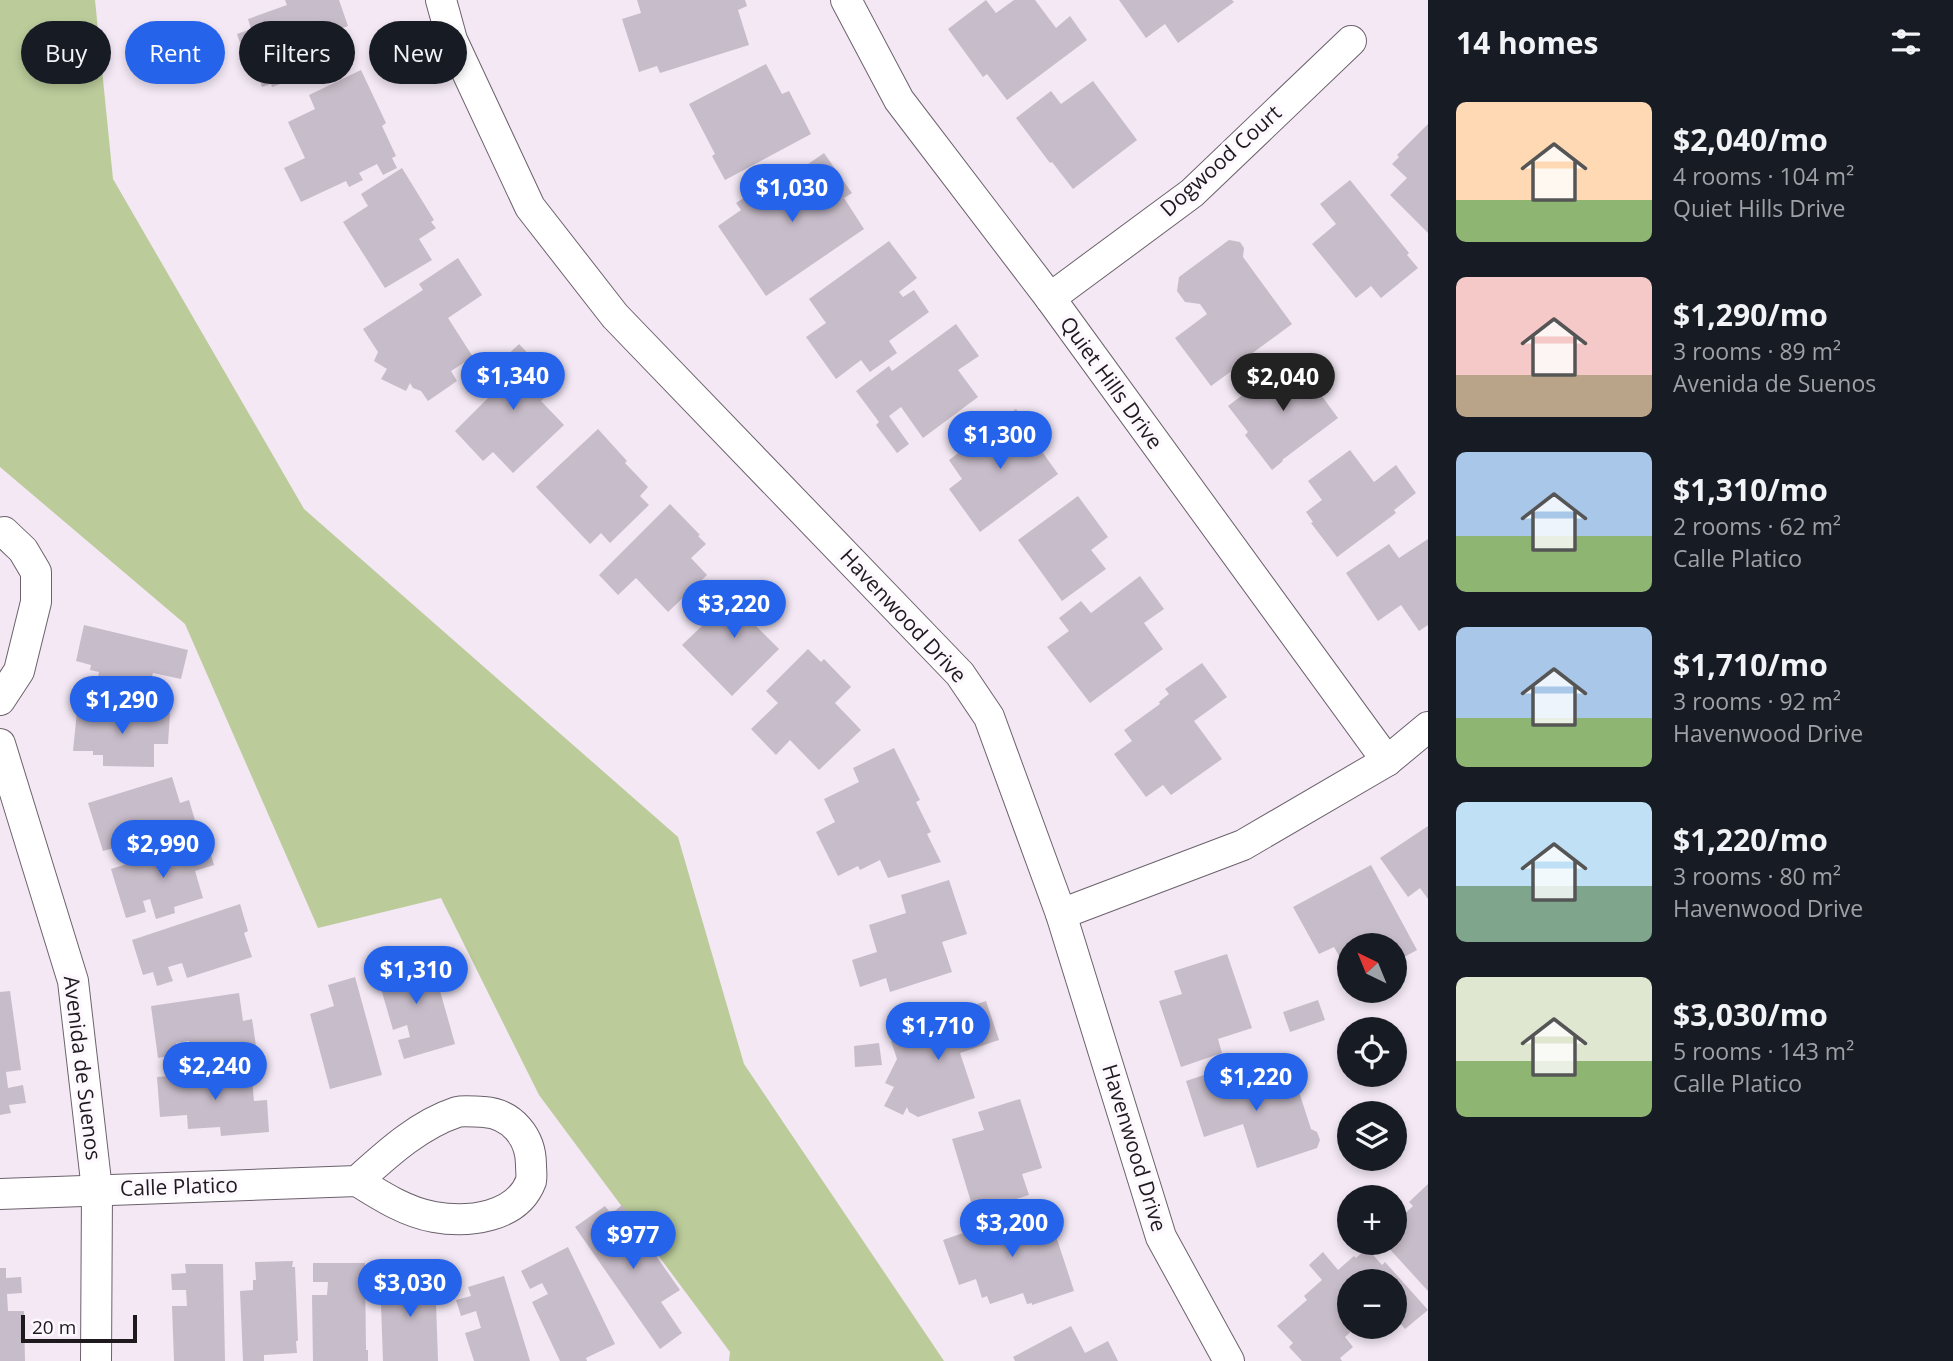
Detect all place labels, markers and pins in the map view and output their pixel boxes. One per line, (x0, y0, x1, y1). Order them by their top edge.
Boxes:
pin: $1,030 (735, 164, 849, 224)
pin: $1,340 (456, 352, 570, 412)
pin: $2,040 (1226, 354, 1340, 413)
pin: $1,300 (943, 412, 1057, 471)
pin: $3,220 (677, 580, 791, 640)
pin: $1,290 (65, 676, 179, 736)
pin: $2,990 (106, 820, 220, 880)
pin: $1,310 (359, 946, 473, 1006)
pin: $1,710 (881, 1002, 995, 1062)
pin: $2,240 (158, 1042, 272, 1102)
pin: $1,220 (1199, 1054, 1313, 1113)
pin: $3,200 (955, 1200, 1069, 1259)
pin: $977 (592, 1212, 674, 1271)
pin: $3,030 (353, 1260, 467, 1319)

